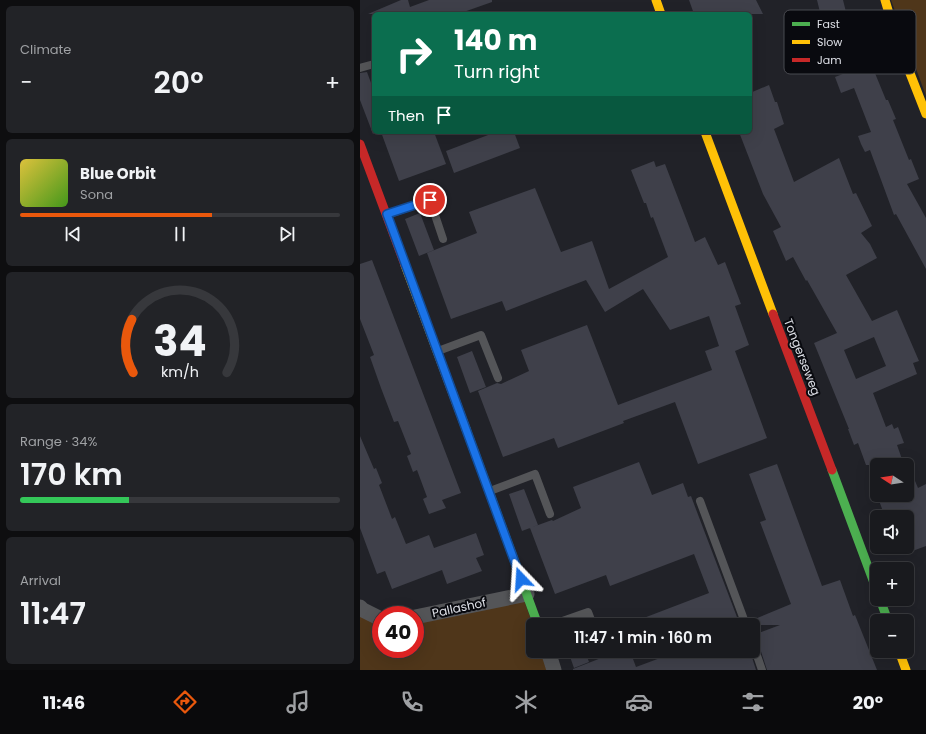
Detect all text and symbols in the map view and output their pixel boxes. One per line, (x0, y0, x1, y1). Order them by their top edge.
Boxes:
legend (784, 10, 916, 74)
text: Fast (817, 16, 840, 32)
text: 140 m (454, 21, 537, 60)
icon: right (388, 28, 440, 80)
text: Slow (817, 34, 842, 50)
text: Climate (20, 40, 71, 59)
text: Jam (817, 52, 842, 68)
text: Turn right (454, 59, 540, 84)
text: 20° (154, 61, 204, 104)
text: − (20, 67, 32, 98)
text: + (325, 67, 340, 98)
icon: arrive (433, 104, 455, 126)
text: Then (388, 105, 425, 126)
text: Blue Orbit (80, 163, 156, 184)
pin (413, 183, 447, 217)
text: Sona (80, 185, 113, 204)
icon: arrive (419, 189, 441, 211)
icon: previous (62, 223, 84, 245)
icon: pause (169, 223, 191, 245)
icon: next (276, 223, 298, 245)
text: 34 (153, 312, 207, 371)
street label: Tongerseweg (780, 316, 825, 398)
text: km/h (161, 362, 199, 382)
text: Range · 34% (20, 432, 97, 451)
text: 170 km (20, 453, 123, 496)
north arrow (870, 458, 914, 502)
map controls (870, 458, 914, 658)
button: sound (870, 510, 914, 554)
position arrow (500, 558, 542, 600)
button: + (870, 562, 914, 606)
text: Arrival (20, 571, 61, 590)
text: 11:47 (20, 592, 86, 635)
street label: Pallashof (430, 594, 487, 622)
speed limit sign: 40 (372, 606, 424, 658)
button: − (870, 614, 914, 658)
text: 11:47 · 1 min · 160 m (574, 627, 712, 648)
icon: directions (171, 688, 199, 716)
icon: music (284, 688, 312, 716)
icon: phone (398, 688, 426, 716)
icon: climate (512, 688, 540, 716)
icon: car (625, 688, 653, 716)
icon: filters (739, 688, 767, 716)
text: 11:46 (43, 690, 85, 715)
text: 20° (853, 690, 883, 715)

